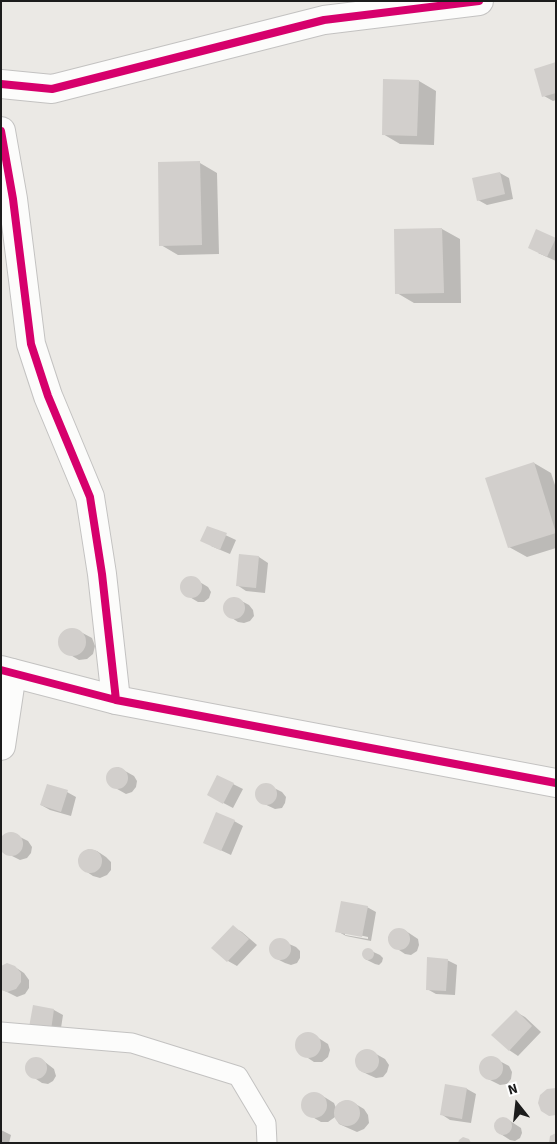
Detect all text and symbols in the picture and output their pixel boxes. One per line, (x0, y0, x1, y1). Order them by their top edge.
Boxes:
north arrow (492, 1079, 542, 1129)
text: N (506, 1079, 520, 1100)

